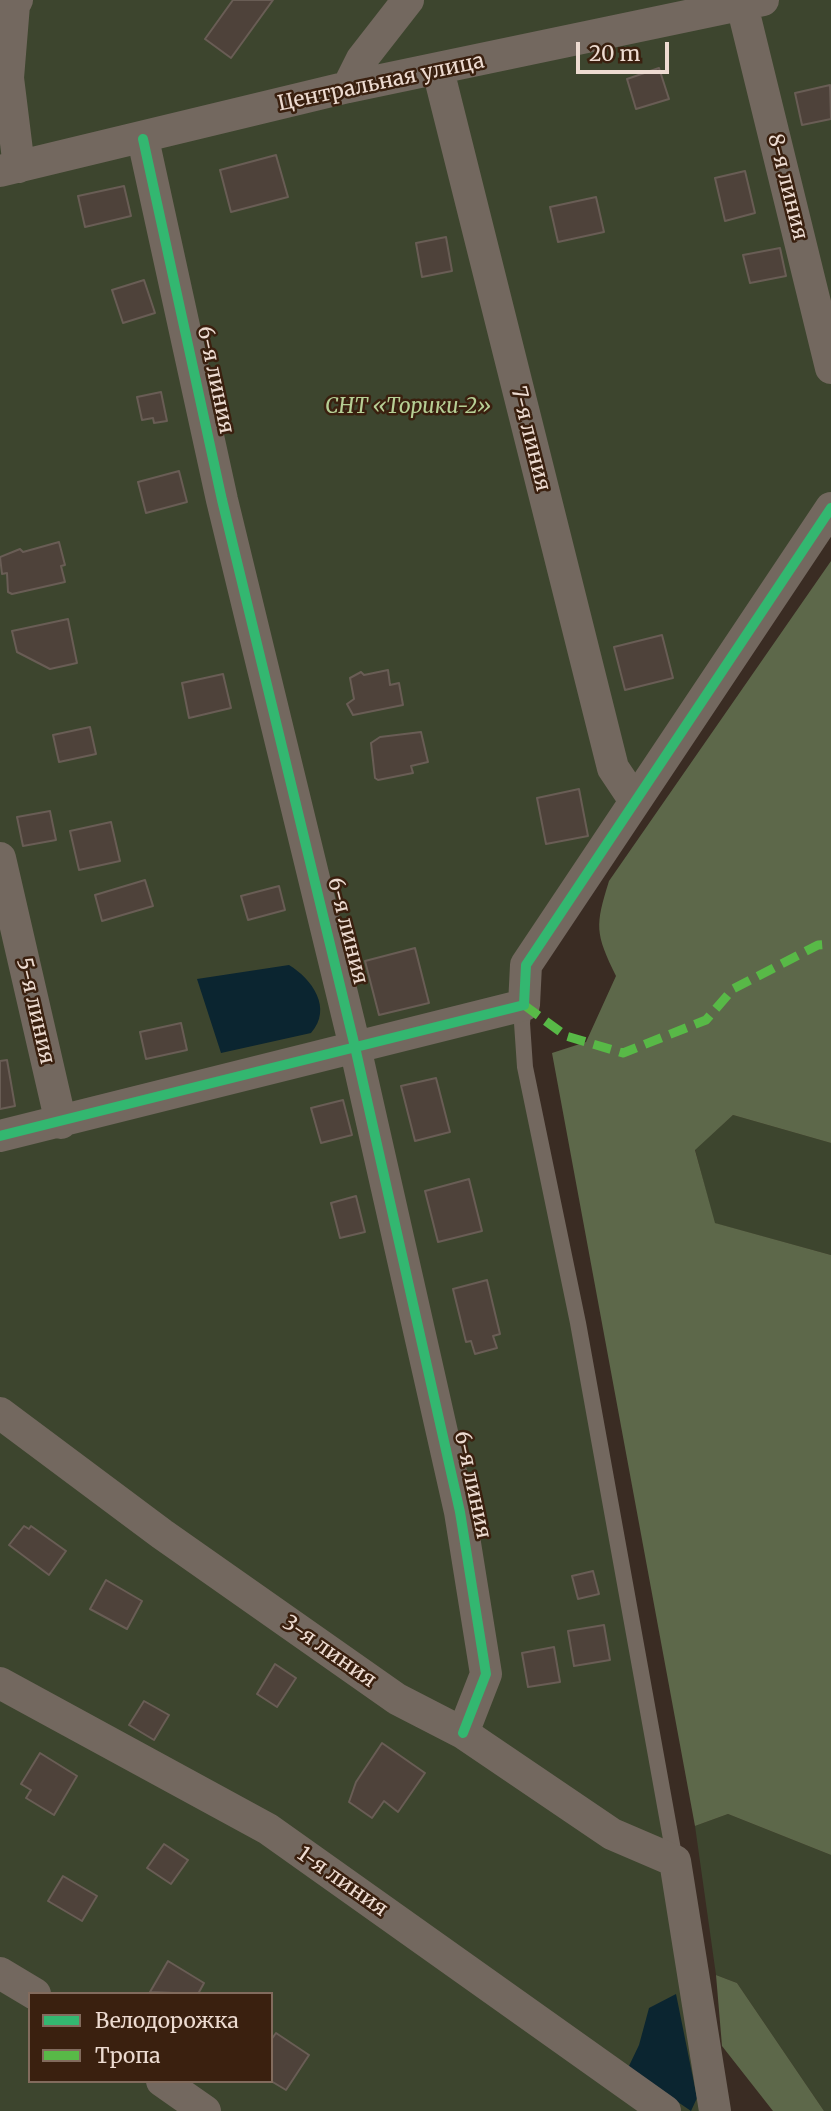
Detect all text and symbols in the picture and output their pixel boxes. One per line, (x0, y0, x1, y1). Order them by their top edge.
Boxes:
scale bar (579, 28, 672, 72)
text: 20 m (589, 40, 640, 67)
street label: Центральная улица (275, 49, 487, 117)
street label: 8-я линия (762, 131, 812, 243)
street label: 6-я линия (191, 324, 239, 436)
street label: 7-я линия (505, 384, 555, 494)
park label: СНТ «Торики-2» (325, 394, 491, 420)
street label: 6-я линия (322, 875, 372, 987)
street label: 5-я линия (11, 955, 59, 1067)
street label: 6-я линия (448, 1429, 496, 1541)
street label: 3-я линия (277, 1611, 381, 1693)
street label: 1-я линия (292, 1842, 392, 1922)
legend (28, 1992, 273, 2083)
text: Велодорожка (95, 2007, 239, 2034)
text: Тропа (95, 2042, 160, 2069)

